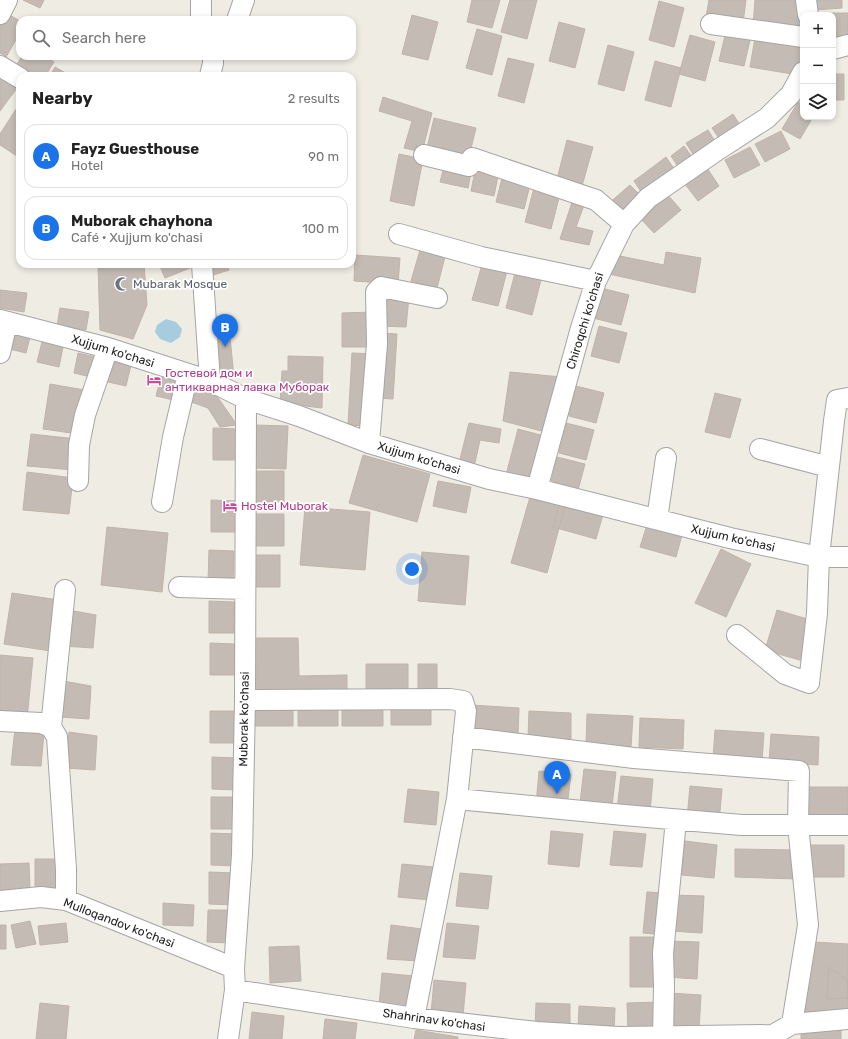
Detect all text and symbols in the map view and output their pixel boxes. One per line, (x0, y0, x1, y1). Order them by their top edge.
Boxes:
map controls (800, 12, 836, 120)
button: + (800, 12, 836, 48)
search box (16, 16, 356, 60)
icon: search (30, 27, 52, 49)
text: Search here (62, 29, 146, 47)
button: − (800, 48, 836, 84)
button: layers (800, 84, 836, 120)
text: Nearby (32, 88, 93, 108)
text: 2 results (288, 91, 340, 106)
text: Fayz Guesthouse (71, 140, 199, 158)
text: A (41, 149, 51, 164)
text: 90 m (308, 149, 339, 164)
text: Hotel (71, 158, 103, 173)
text: Muborak chayhona (71, 212, 213, 230)
text: B (41, 221, 51, 236)
text: 100 m (302, 221, 339, 236)
text: Café · Xujjum ko'chasi (71, 230, 203, 245)
street label: Chiroqchi ko'chasi (564, 271, 606, 371)
mosque icon: Mubarak Mosque (114, 276, 130, 292)
place label: Mubarak Mosque (133, 277, 228, 291)
pin: B (212, 314, 238, 347)
street label: Xujjum ko'chasi (70, 332, 156, 370)
place label: Гостевой дом и антикварная лавка Муборак (165, 366, 330, 394)
hotel icon: Гостевой дом и антикварная лавка Муборак (146, 372, 162, 388)
street label: Xujjum ko'chasi (376, 439, 462, 477)
hotel icon: Hostel Muborak (222, 498, 238, 514)
place label: Hostel Muborak (241, 499, 329, 513)
street label: Xujjum ko'chasi (690, 522, 776, 554)
your location (402, 559, 422, 579)
street label: Muborak ko'chasi (236, 671, 252, 767)
pin: A (544, 761, 570, 794)
street label: Mulloqandov ko'chasi (61, 895, 177, 951)
street label: Shahrinav ko'chasi (382, 1006, 486, 1034)

